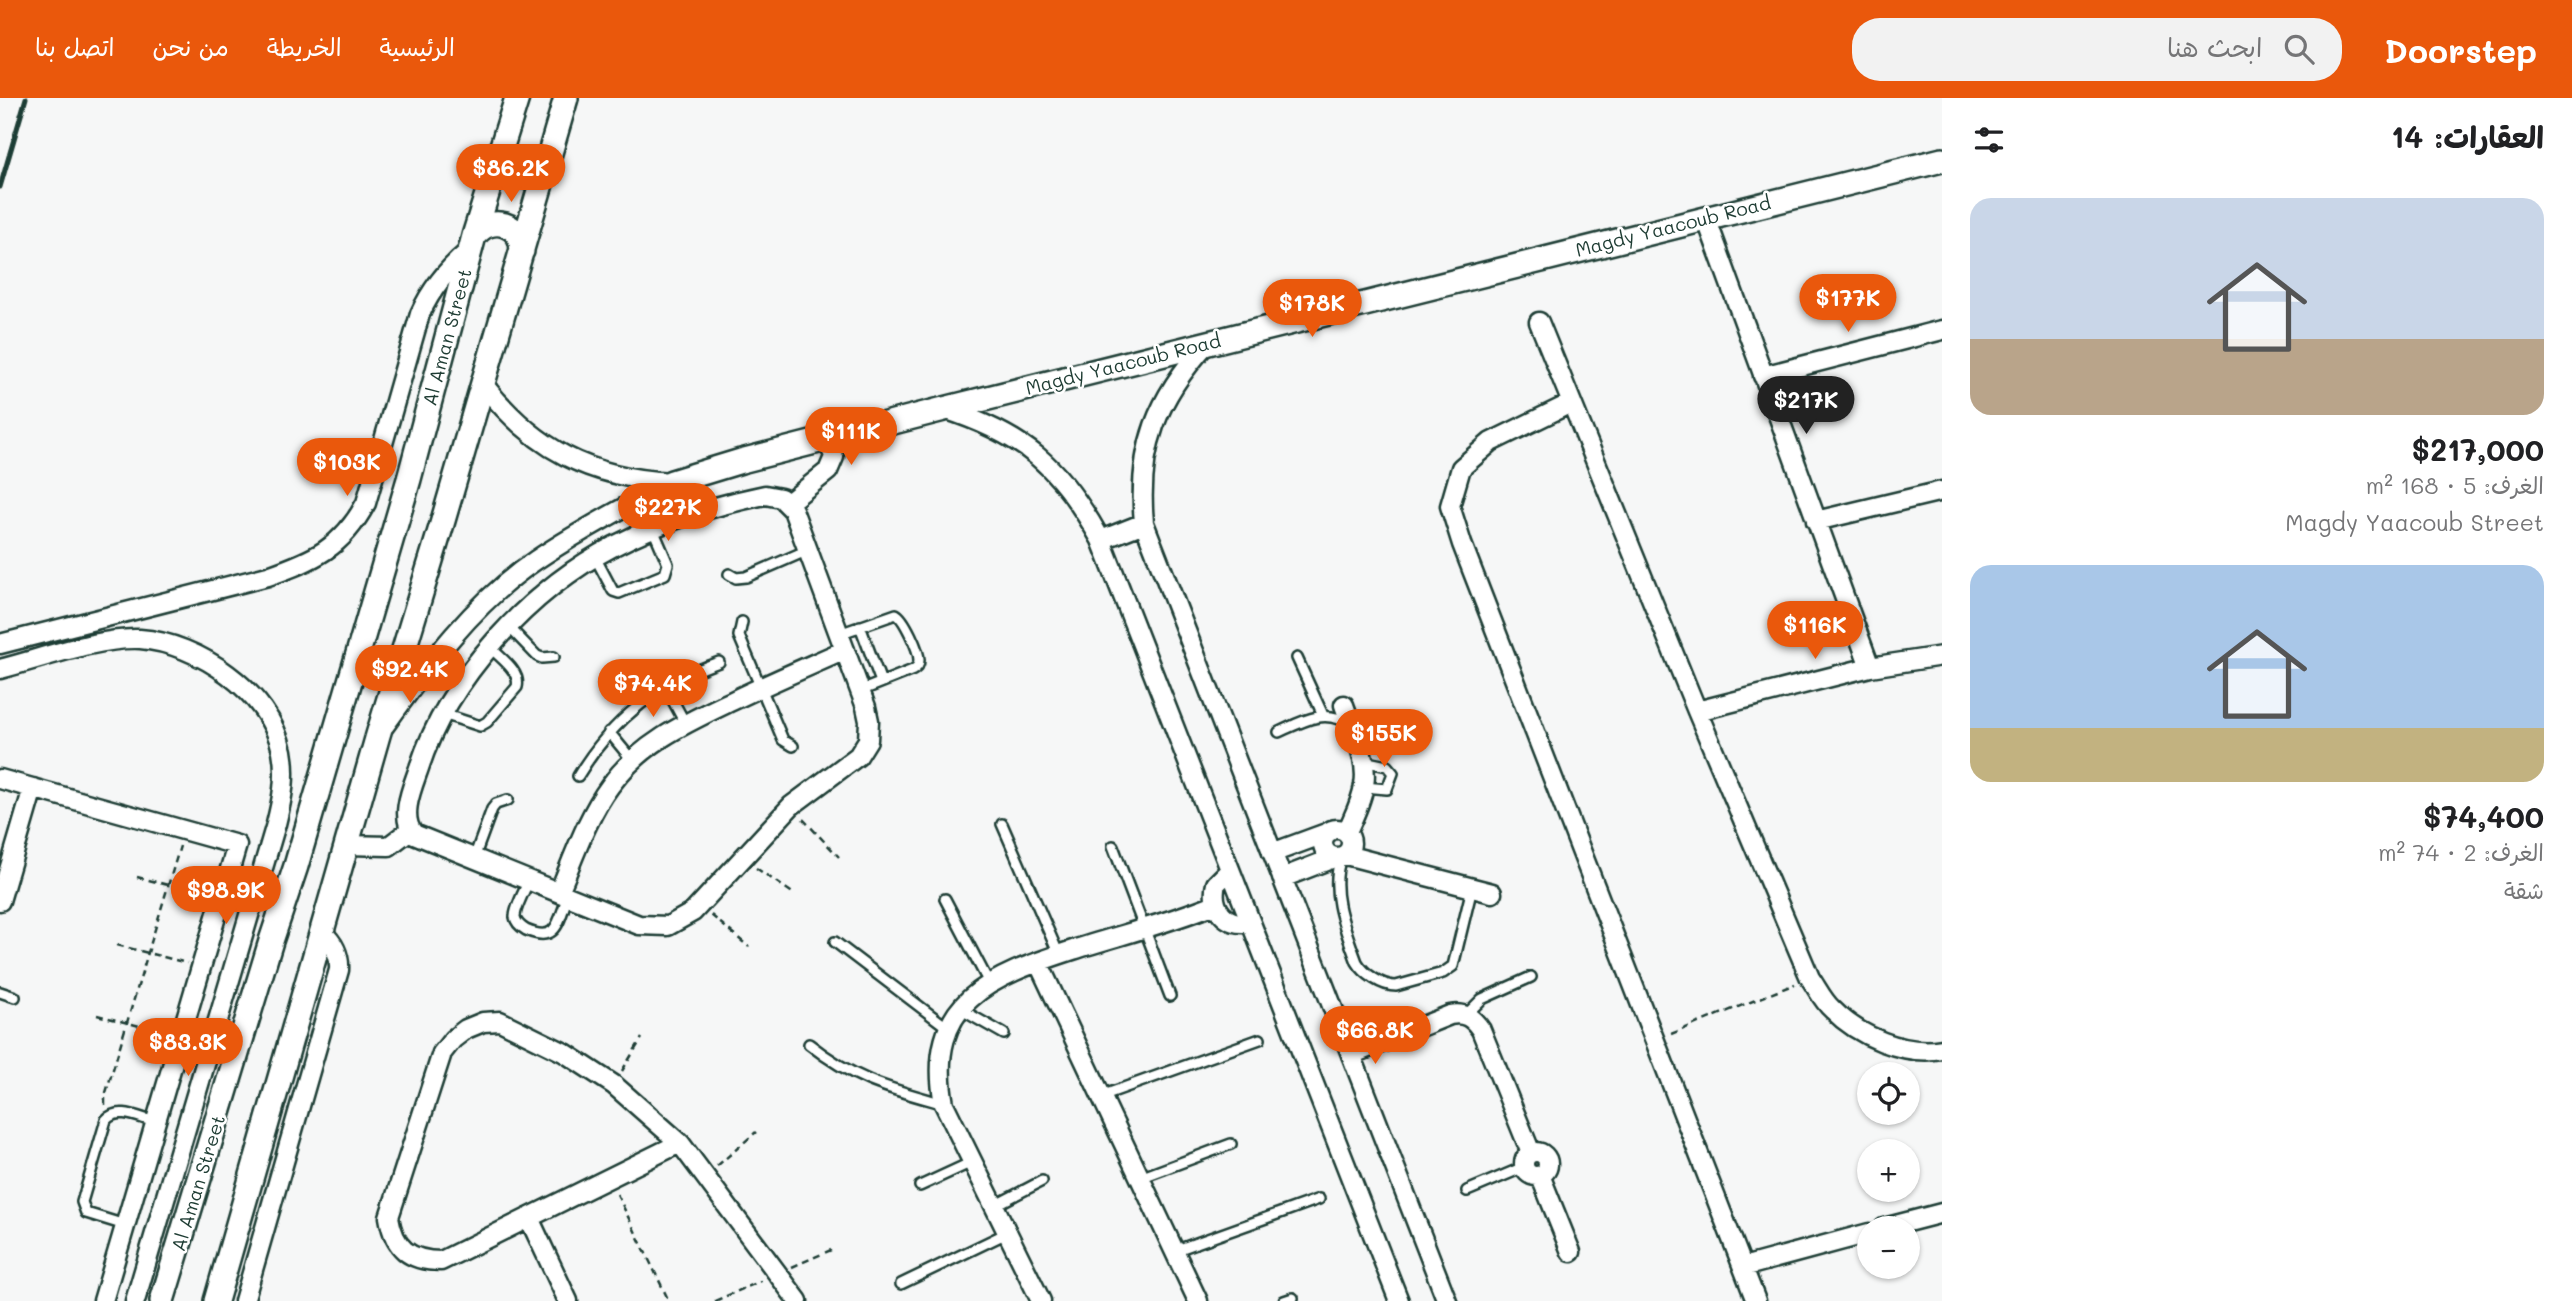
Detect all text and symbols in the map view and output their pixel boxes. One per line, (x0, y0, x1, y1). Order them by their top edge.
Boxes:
search box (1852, 18, 2342, 81)
text: Doorstep (2384, 28, 2537, 71)
text: ابحث هنا (2167, 30, 2262, 64)
icon: search (2280, 30, 2318, 68)
text: اتصل بنا (35, 31, 114, 62)
text: من نحن (152, 31, 229, 62)
text: الخريطة (267, 31, 342, 62)
text: الرئيسية (380, 31, 455, 62)
text: العقارات: 14 (2391, 116, 2544, 156)
icon: filters (1970, 121, 2008, 159)
pin: $86.2K (454, 144, 568, 204)
text: $86.2K (472, 152, 550, 182)
street label: Magdy Yaacoub Road (1573, 189, 1773, 262)
icon: home (2194, 244, 2320, 370)
street label: Al Aman Street (416, 265, 477, 408)
pin: $177K (1799, 274, 1897, 334)
pin: $178K (1263, 280, 1361, 339)
text: $177K (1815, 282, 1881, 312)
text: $178K (1279, 287, 1345, 317)
street label: Magdy Yaacoub Road (1023, 327, 1223, 400)
pin: $217K (1757, 376, 1855, 436)
text: $217K (1773, 384, 1839, 414)
pin: $111K (802, 408, 900, 467)
text: $111K (821, 415, 881, 445)
text: $217,000 (2412, 429, 2544, 469)
pin: $103K (298, 438, 396, 498)
text: $103K (313, 446, 381, 476)
text: الغرف: 5 · 168 m² (2366, 470, 2544, 500)
pin: $227K (619, 484, 717, 543)
text: $227K (634, 491, 702, 521)
text: Magdy Yaacoub Street (2285, 507, 2544, 537)
pin: $116K (1766, 602, 1864, 661)
text: $116K (1783, 609, 1847, 639)
icon: home (2194, 611, 2320, 737)
pin: $92.4K (353, 646, 467, 705)
text: $92.4K (371, 653, 449, 683)
pin: $74.4K (596, 660, 710, 719)
text: $74.4K (614, 667, 692, 697)
pin: $155K (1335, 710, 1433, 769)
text: $155K (1351, 717, 1417, 747)
text: $74,400 (2423, 796, 2544, 836)
text: الغرف: 2 · 74 m² (2378, 837, 2544, 867)
pin: $98.9K (169, 866, 283, 926)
text: $98.9K (187, 874, 265, 904)
text: شقة (2504, 875, 2544, 905)
pin: $66.8K (1318, 1006, 1432, 1066)
text: $66.8K (1336, 1014, 1414, 1044)
pin: $83.3K (131, 1018, 245, 1078)
text: $83.3K (149, 1026, 227, 1056)
map controls (1857, 1062, 1920, 1279)
button: locate (1857, 1062, 1920, 1125)
street label: Al Aman Street (165, 1112, 230, 1254)
button: + (1857, 1139, 1920, 1202)
button: − (1857, 1216, 1920, 1279)

